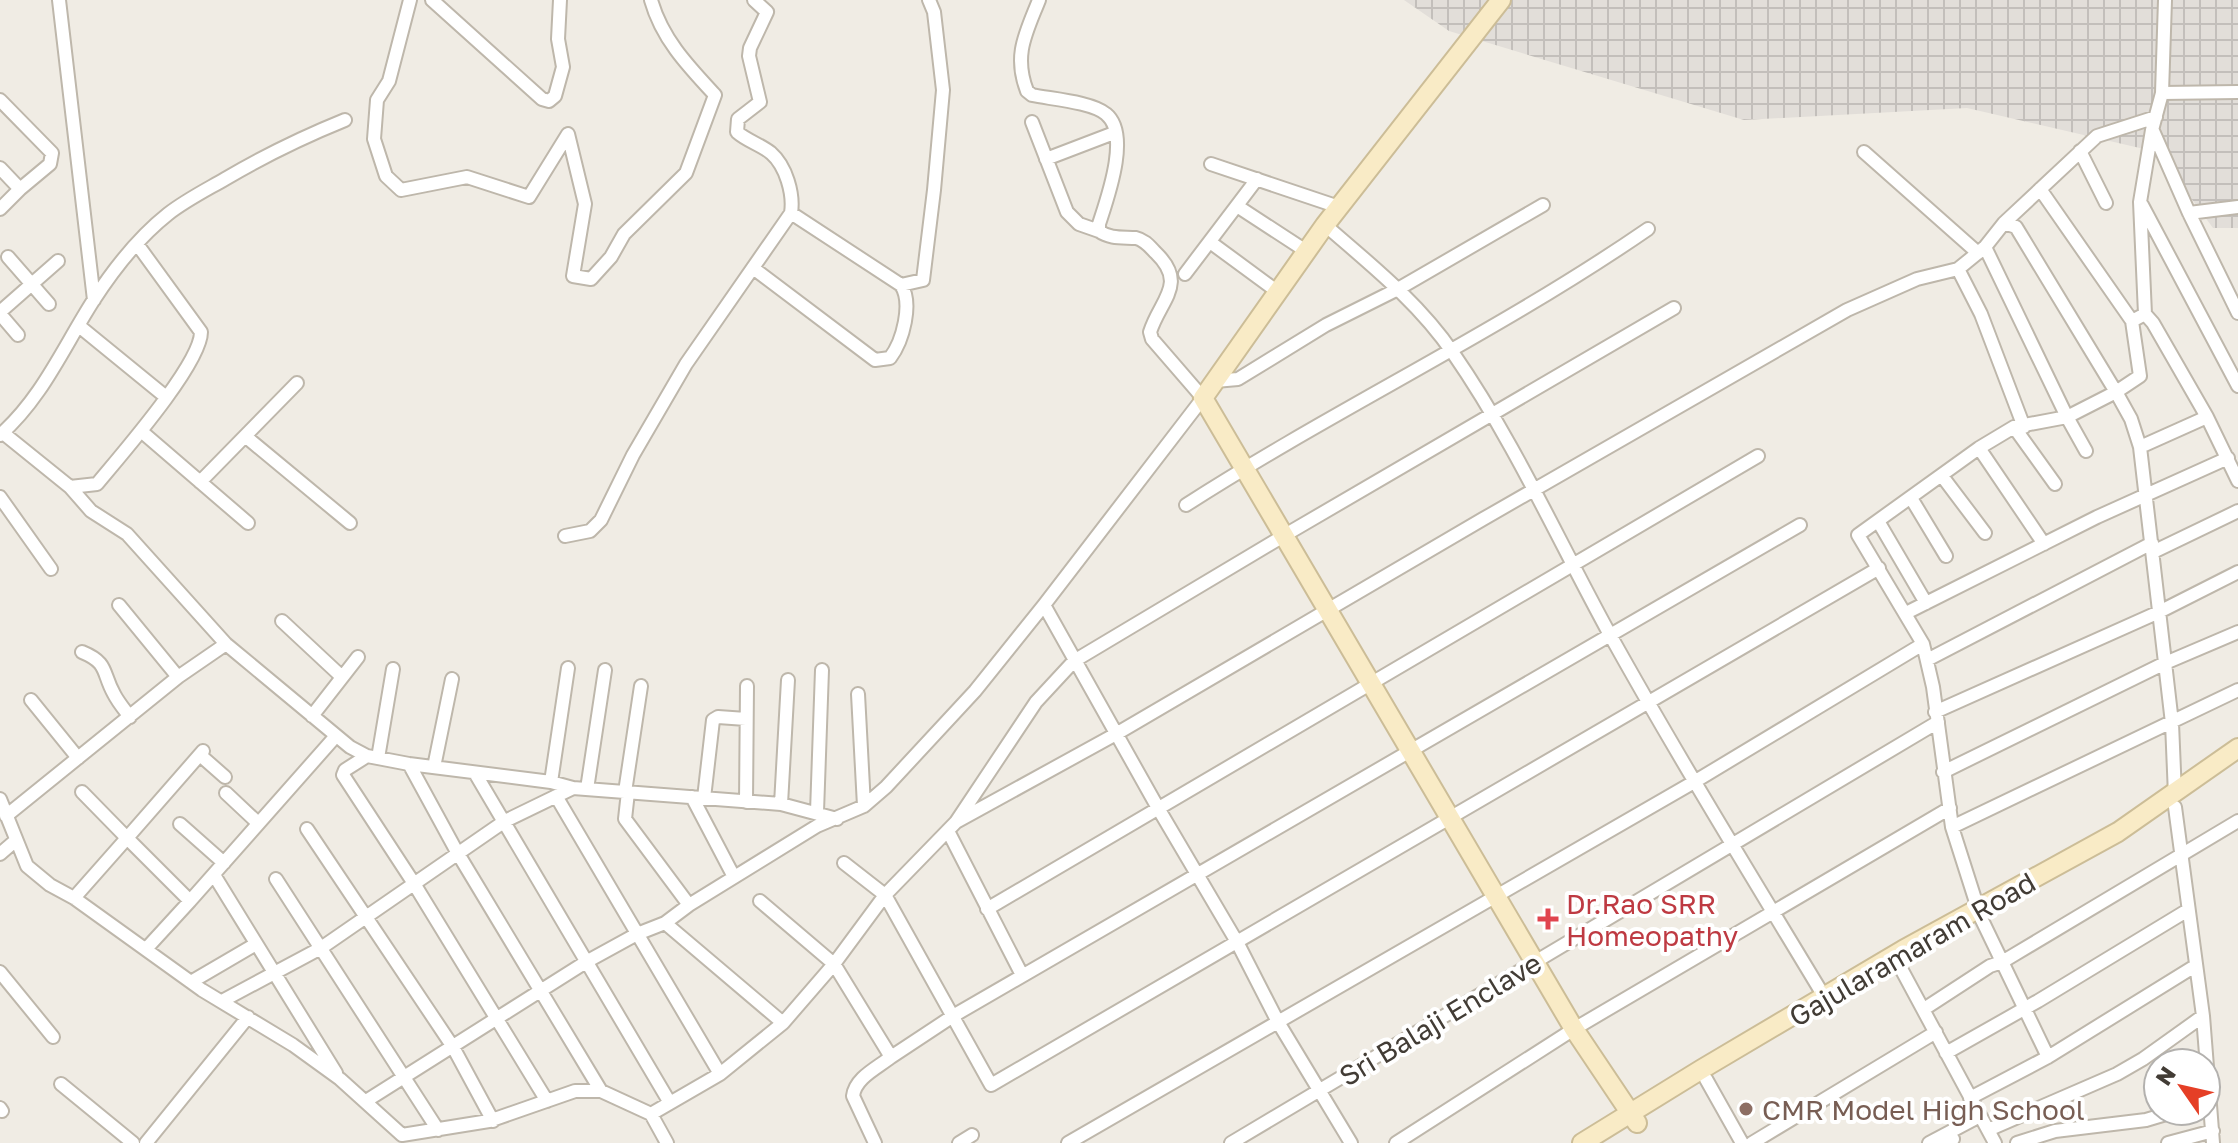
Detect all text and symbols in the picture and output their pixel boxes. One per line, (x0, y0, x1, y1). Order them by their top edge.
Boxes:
street label: Gajularamaram Road (1783, 865, 2041, 1033)
place label: Dr.Rao SRR Homeopathy (1566, 887, 1739, 952)
marker: Dr.Rao SRR Homeopathy (1537, 908, 1559, 930)
street label: Sri Balaji Enclave (1333, 946, 1547, 1092)
north arrow (2142, 1047, 2222, 1127)
text: N (2149, 1061, 2181, 1090)
place label: CMR Model High School (1762, 1093, 2085, 1126)
marker: CMR Model High School (1737, 1100, 1755, 1118)

